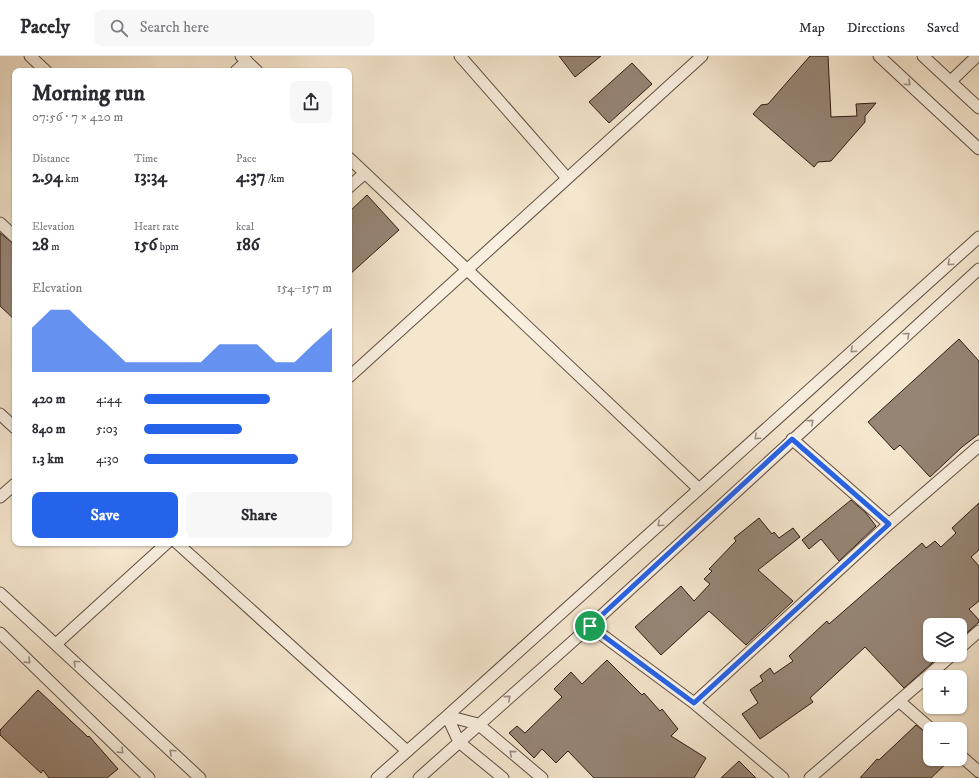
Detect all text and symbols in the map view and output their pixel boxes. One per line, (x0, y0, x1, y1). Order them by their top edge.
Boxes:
search box (94, 10, 374, 46)
text: Pacely (20, 16, 70, 39)
icon: search (108, 17, 130, 39)
text: Search here (140, 18, 209, 37)
text: Map (799, 19, 825, 37)
text: Directions (847, 19, 905, 37)
text: Saved (927, 19, 959, 37)
one-way arrow (903, 78, 911, 85)
text: Morning run (32, 80, 145, 107)
button: share (290, 81, 332, 123)
text: 07:56 · 7 × 420 m (32, 109, 123, 125)
text: Distance (32, 152, 70, 166)
text: Time (134, 152, 158, 166)
text: Pace (236, 152, 256, 166)
text: 2.94 (32, 166, 63, 188)
text: 13:34 (134, 166, 167, 188)
text: 4:37 (236, 166, 266, 188)
text: km (63, 172, 79, 186)
text: /km (266, 172, 285, 186)
text: Elevation (32, 220, 75, 234)
text: Heart rate (134, 220, 179, 234)
text: kcal (236, 220, 254, 234)
text: 28 (32, 234, 49, 256)
text: 156 (134, 234, 157, 256)
text: 186 (236, 234, 260, 256)
text: m (49, 240, 59, 254)
text: bpm (157, 240, 179, 254)
one-way arrow (947, 259, 955, 266)
text: Elevation (32, 280, 82, 296)
text: 154–157 m (277, 280, 332, 296)
one-way arrow (902, 332, 910, 339)
one-way arrow (851, 346, 858, 353)
text: 420 m (32, 391, 65, 407)
text: 4:44 (96, 391, 122, 407)
one-way arrow (806, 419, 814, 427)
text: 840 m (32, 421, 66, 437)
text: 5:03 (96, 421, 118, 437)
one-way arrow (754, 433, 762, 440)
text: 1.3 km (32, 451, 64, 467)
text: 4:30 (96, 451, 119, 467)
button: Save (32, 492, 178, 538)
button: Share (186, 492, 332, 538)
one-way arrow (657, 519, 665, 527)
pin (573, 609, 607, 643)
icon: arrive (579, 615, 601, 637)
map controls (923, 618, 967, 766)
button: layers (923, 618, 967, 662)
one-way arrow (23, 656, 31, 663)
one-way arrow (73, 661, 81, 668)
button: + (923, 670, 967, 714)
one-way arrow (503, 696, 510, 703)
button: − (923, 722, 967, 766)
one-way arrow (116, 746, 124, 754)
one-way arrow (169, 749, 177, 756)
one-way arrow (510, 750, 517, 757)

